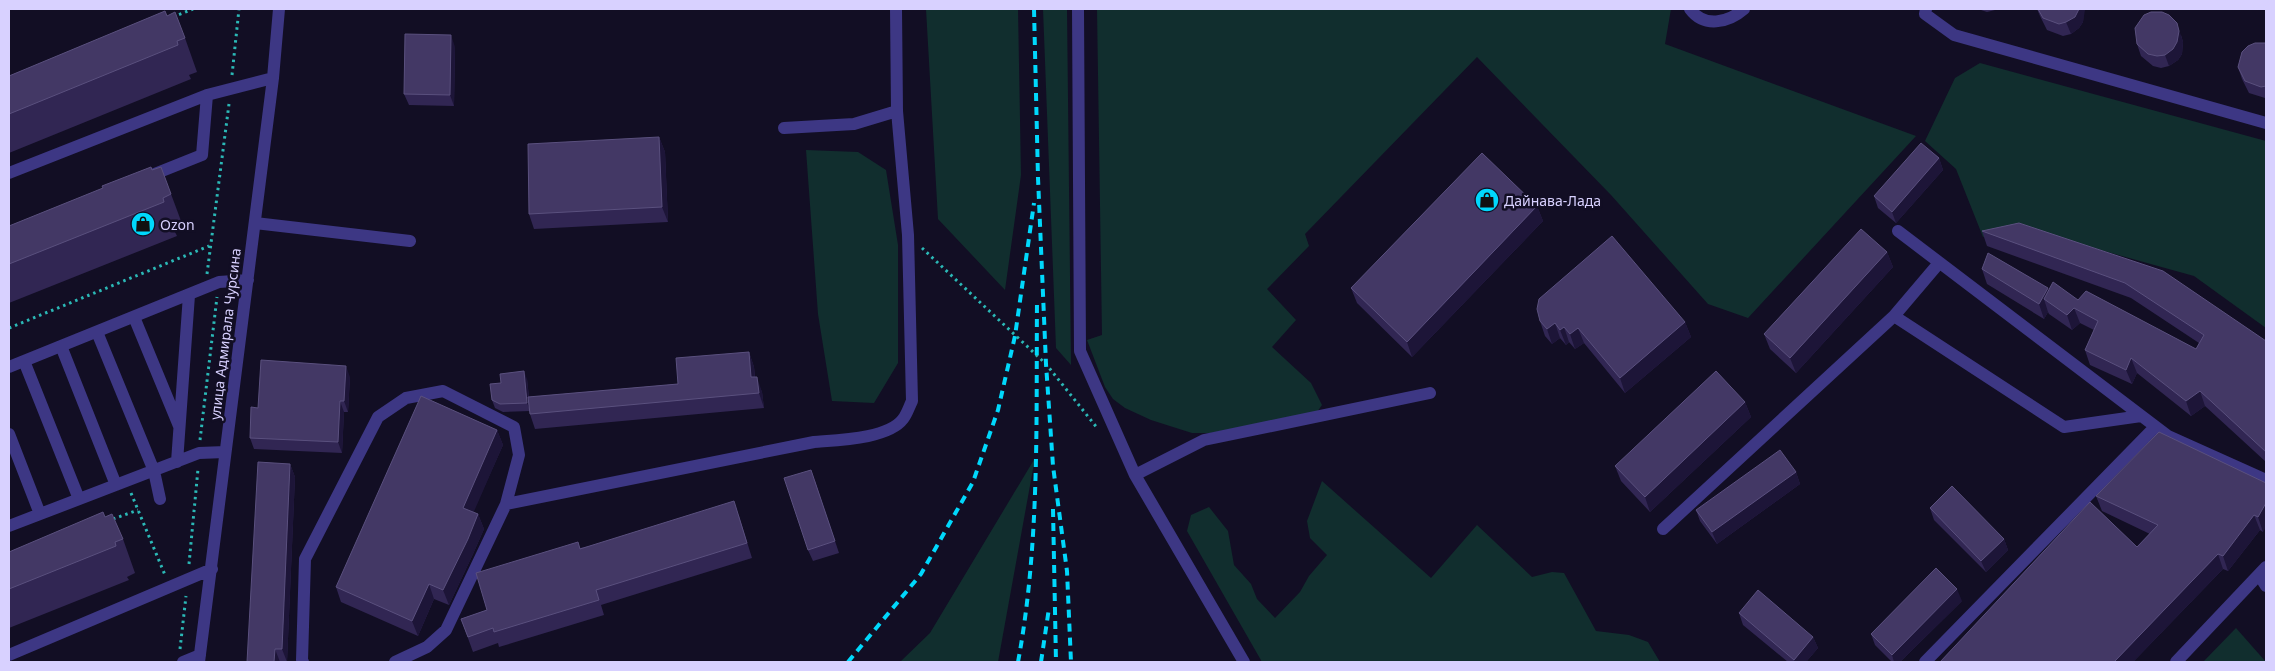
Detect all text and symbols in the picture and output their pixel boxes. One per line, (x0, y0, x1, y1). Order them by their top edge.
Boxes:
shop icon: Дайнава-Лада (1474, 187, 1500, 213)
place label: Дайнава-Лада (1504, 191, 1601, 210)
shop icon: Ozon (130, 211, 156, 237)
place label: Ozon (160, 215, 195, 234)
street label: улица Адмирала Чурсина (205, 247, 245, 421)

